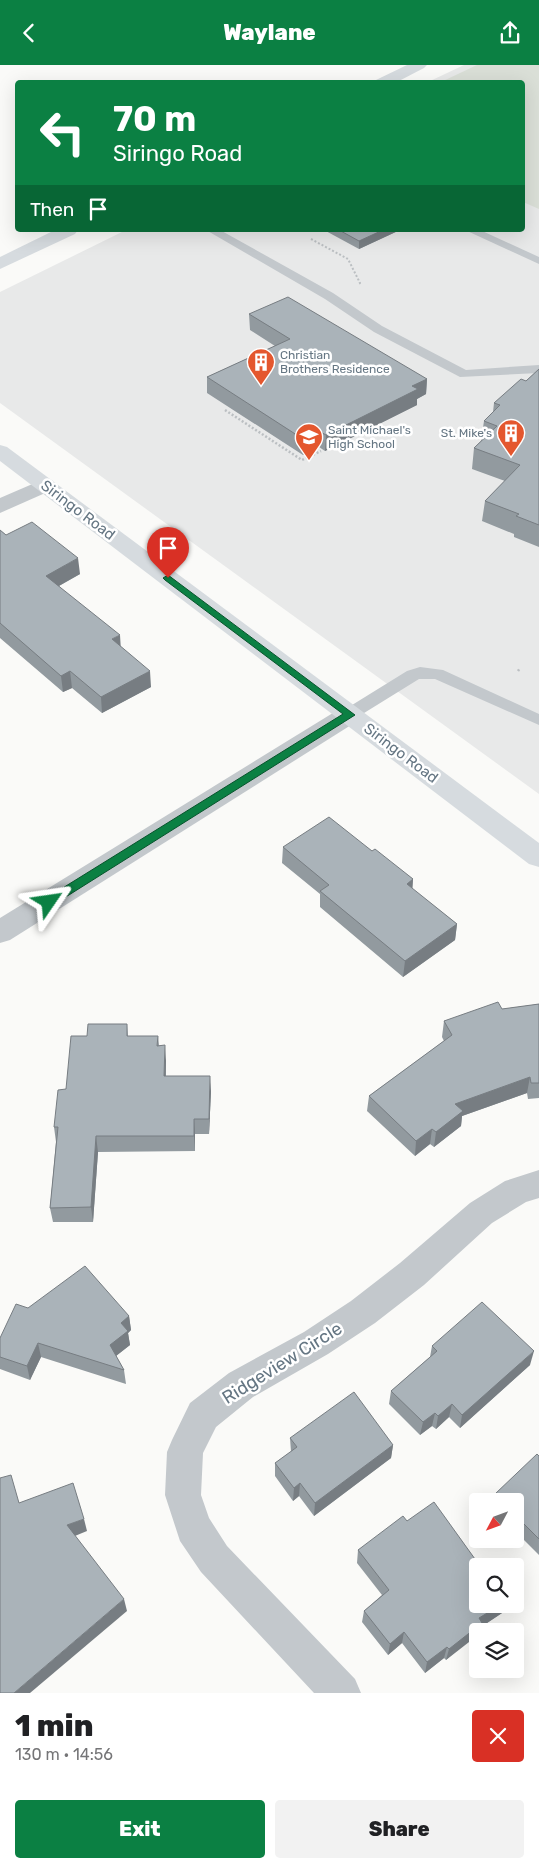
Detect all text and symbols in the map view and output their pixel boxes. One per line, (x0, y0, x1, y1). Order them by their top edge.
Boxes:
icon: back (15, 19, 43, 47)
text: Waylane (223, 19, 316, 46)
icon: share (496, 19, 524, 47)
text: 70 m (113, 98, 196, 140)
icon: left (30, 100, 95, 165)
text: Siringo Road (113, 140, 242, 167)
icon: arrive (84, 195, 112, 223)
text: Then (30, 198, 74, 221)
building icon: Christian Brothers Residence (246, 347, 276, 386)
place label: Christian Brothers Residence (280, 348, 390, 376)
building icon: St. Mike's (496, 418, 526, 457)
school or university icon: Saint Michael's High School (294, 422, 324, 461)
place label: Saint Michael's High School (328, 423, 411, 451)
place label: St. Mike's (441, 426, 492, 440)
street label: Siringo Road (37, 476, 119, 544)
pin (147, 527, 189, 578)
icon: arrive (154, 534, 182, 562)
street label: Siringo Road (360, 719, 442, 787)
position arrow (22, 875, 74, 927)
street label: Ridgeview Circle (218, 1317, 346, 1409)
north arrow (469, 1493, 524, 1547)
map controls (469, 1493, 524, 1678)
button: search (469, 1558, 524, 1613)
button: layers (469, 1623, 524, 1678)
text: 1 min (15, 1708, 93, 1744)
button: close (472, 1710, 524, 1762)
text: 130 m · 14:56 (15, 1745, 113, 1764)
button: Exit (15, 1800, 265, 1858)
button: Share (275, 1800, 524, 1858)

